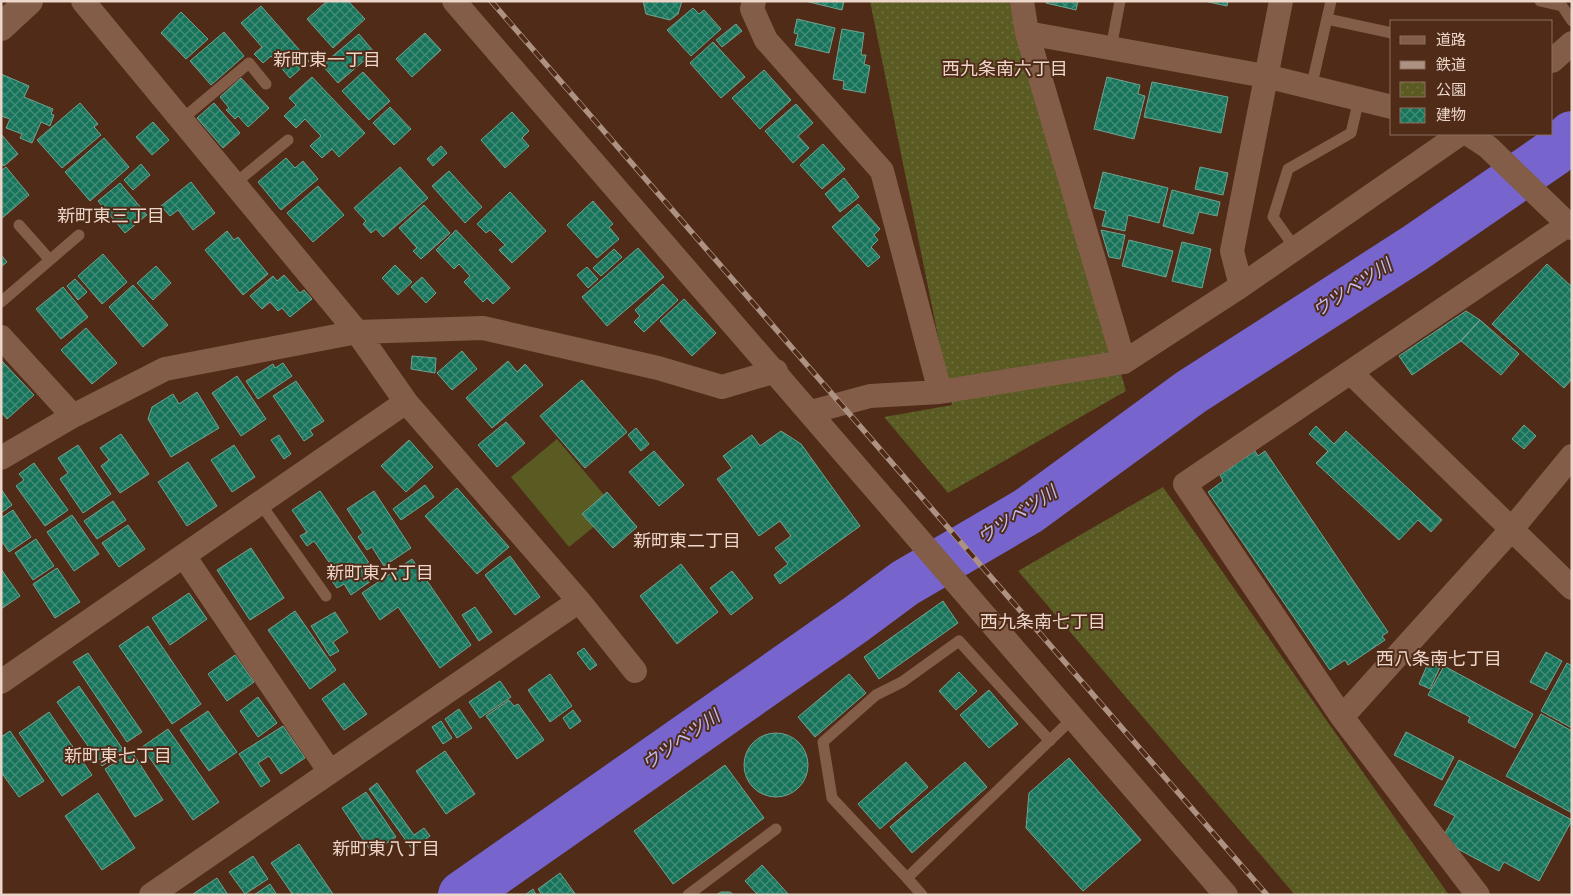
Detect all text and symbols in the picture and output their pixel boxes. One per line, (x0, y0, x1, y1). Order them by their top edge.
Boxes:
legend (1390, 20, 1553, 135)
text: 道路 (1436, 31, 1466, 49)
district label: 新町東一丁目 (273, 49, 381, 71)
text: 鉄道 (1436, 56, 1466, 74)
district label: 西九条南六丁目 (942, 58, 1068, 80)
text: 公園 (1436, 81, 1466, 99)
text: 建物 (1436, 106, 1466, 124)
district label: 新町東三丁目 (57, 205, 165, 227)
water label: ウツベツ川 (1308, 253, 1397, 322)
water label: ウツベツ川 (973, 480, 1062, 549)
district label: 新町東二丁目 (633, 530, 741, 552)
district label: 新町東六丁目 (326, 562, 434, 584)
district label: 西九条南七丁目 (980, 611, 1106, 633)
district label: 西八条南七丁目 (1376, 648, 1502, 670)
water label: ウツベツ川 (638, 704, 726, 775)
district label: 新町東七丁目 (64, 745, 172, 767)
district label: 新町東八丁目 (332, 838, 440, 860)

